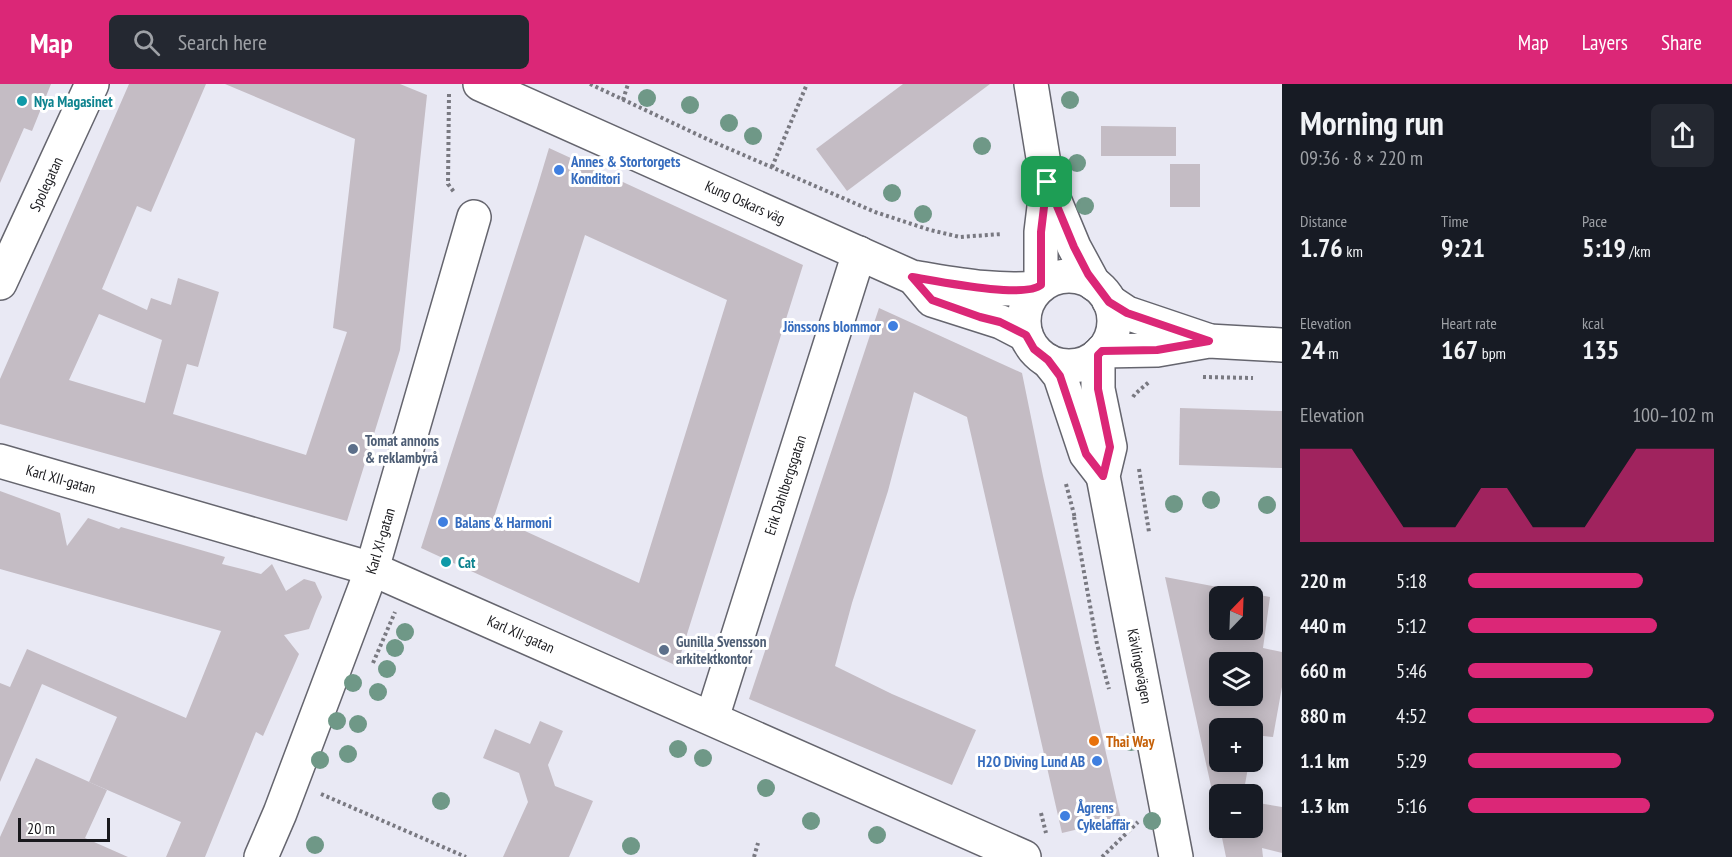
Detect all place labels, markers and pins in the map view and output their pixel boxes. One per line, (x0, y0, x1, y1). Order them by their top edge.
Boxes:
place label: Nya Magasinet (34, 92, 113, 111)
marker: Nya Magasinet (15, 94, 29, 108)
place label: Annes & Stortorgets Konditori (570, 152, 680, 188)
pin (1021, 156, 1072, 207)
marker: Annes & Stortorgets Konditori (552, 163, 566, 177)
place label: Jönssons blommor (782, 317, 882, 336)
marker: Jönssons blommor (886, 319, 900, 333)
place label: Tomat annons & reklambyrå (365, 431, 439, 467)
marker: Tomat annons & reklambyrå (346, 442, 360, 456)
place label: Balans & Harmoni (455, 513, 552, 532)
marker: Balans & Harmoni (436, 515, 450, 529)
place label: Cat (458, 553, 476, 572)
marker: Cat (439, 555, 453, 569)
place label: Gunilla Svensson arkitektkontor (676, 632, 767, 668)
marker: Gunilla Svensson arkitektkontor (657, 643, 671, 657)
place label: Thai Way (1106, 732, 1156, 751)
marker: Thai Way (1087, 734, 1101, 748)
place label: H2O Diving Lund AB (978, 752, 1085, 771)
marker: H2O Diving Lund AB (1090, 754, 1104, 768)
place label: Ågrens Cykelaffär (1076, 798, 1131, 834)
marker: Ågrens Cykelaffär (1058, 809, 1072, 823)

